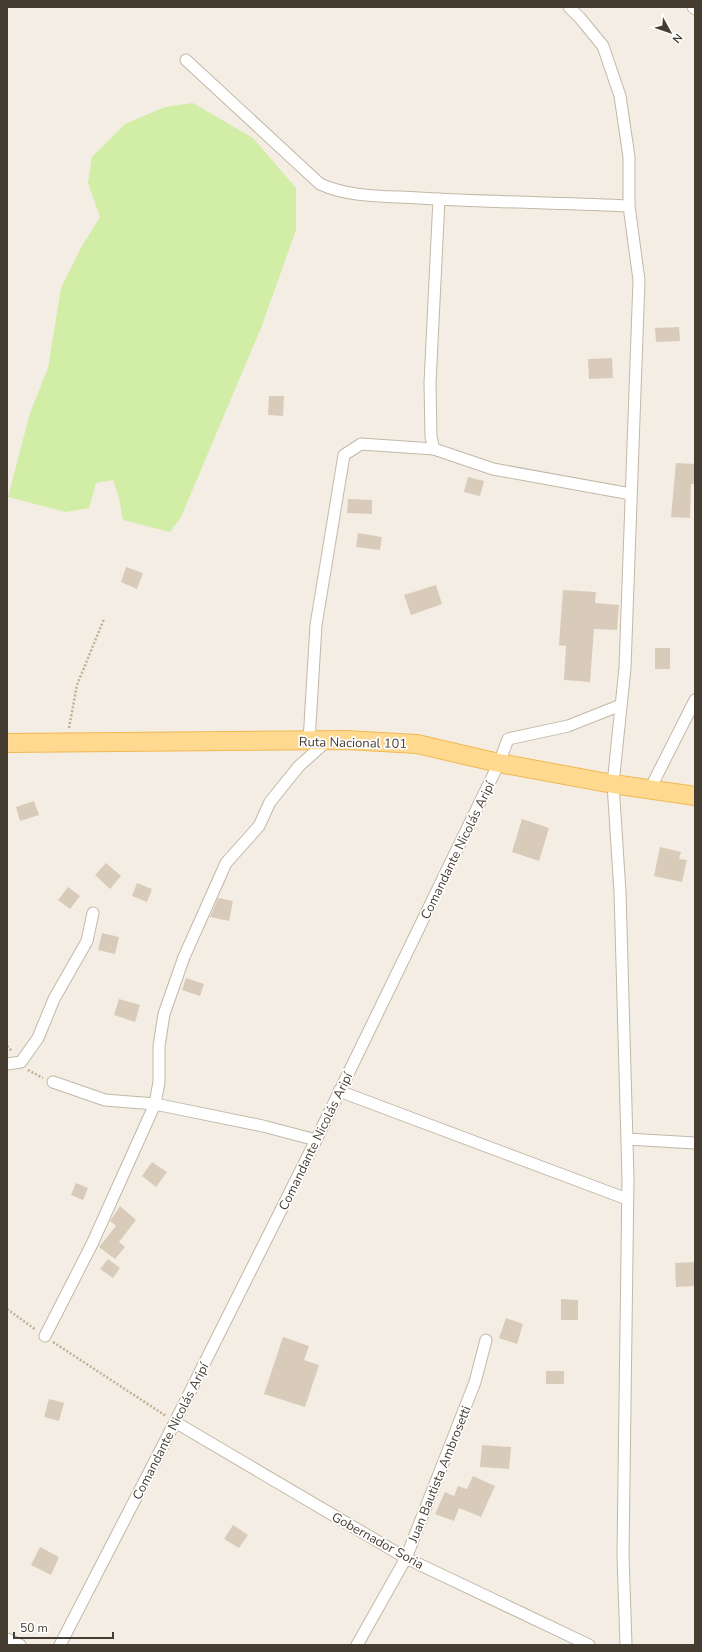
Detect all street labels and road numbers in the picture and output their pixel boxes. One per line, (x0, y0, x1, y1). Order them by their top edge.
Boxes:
street label: Ruta Nacional 101 (299, 733, 407, 753)
street label: Comandante Nicolás Aripí (417, 778, 500, 922)
street label: Comandante Nicolás Aripí (275, 1069, 358, 1213)
street label: Comandante Nicolás Aripí (129, 1359, 214, 1503)
street label: Juan Bautista Ambrosetti (404, 1403, 476, 1546)
street label: Gobernador Soria (328, 1508, 427, 1574)

